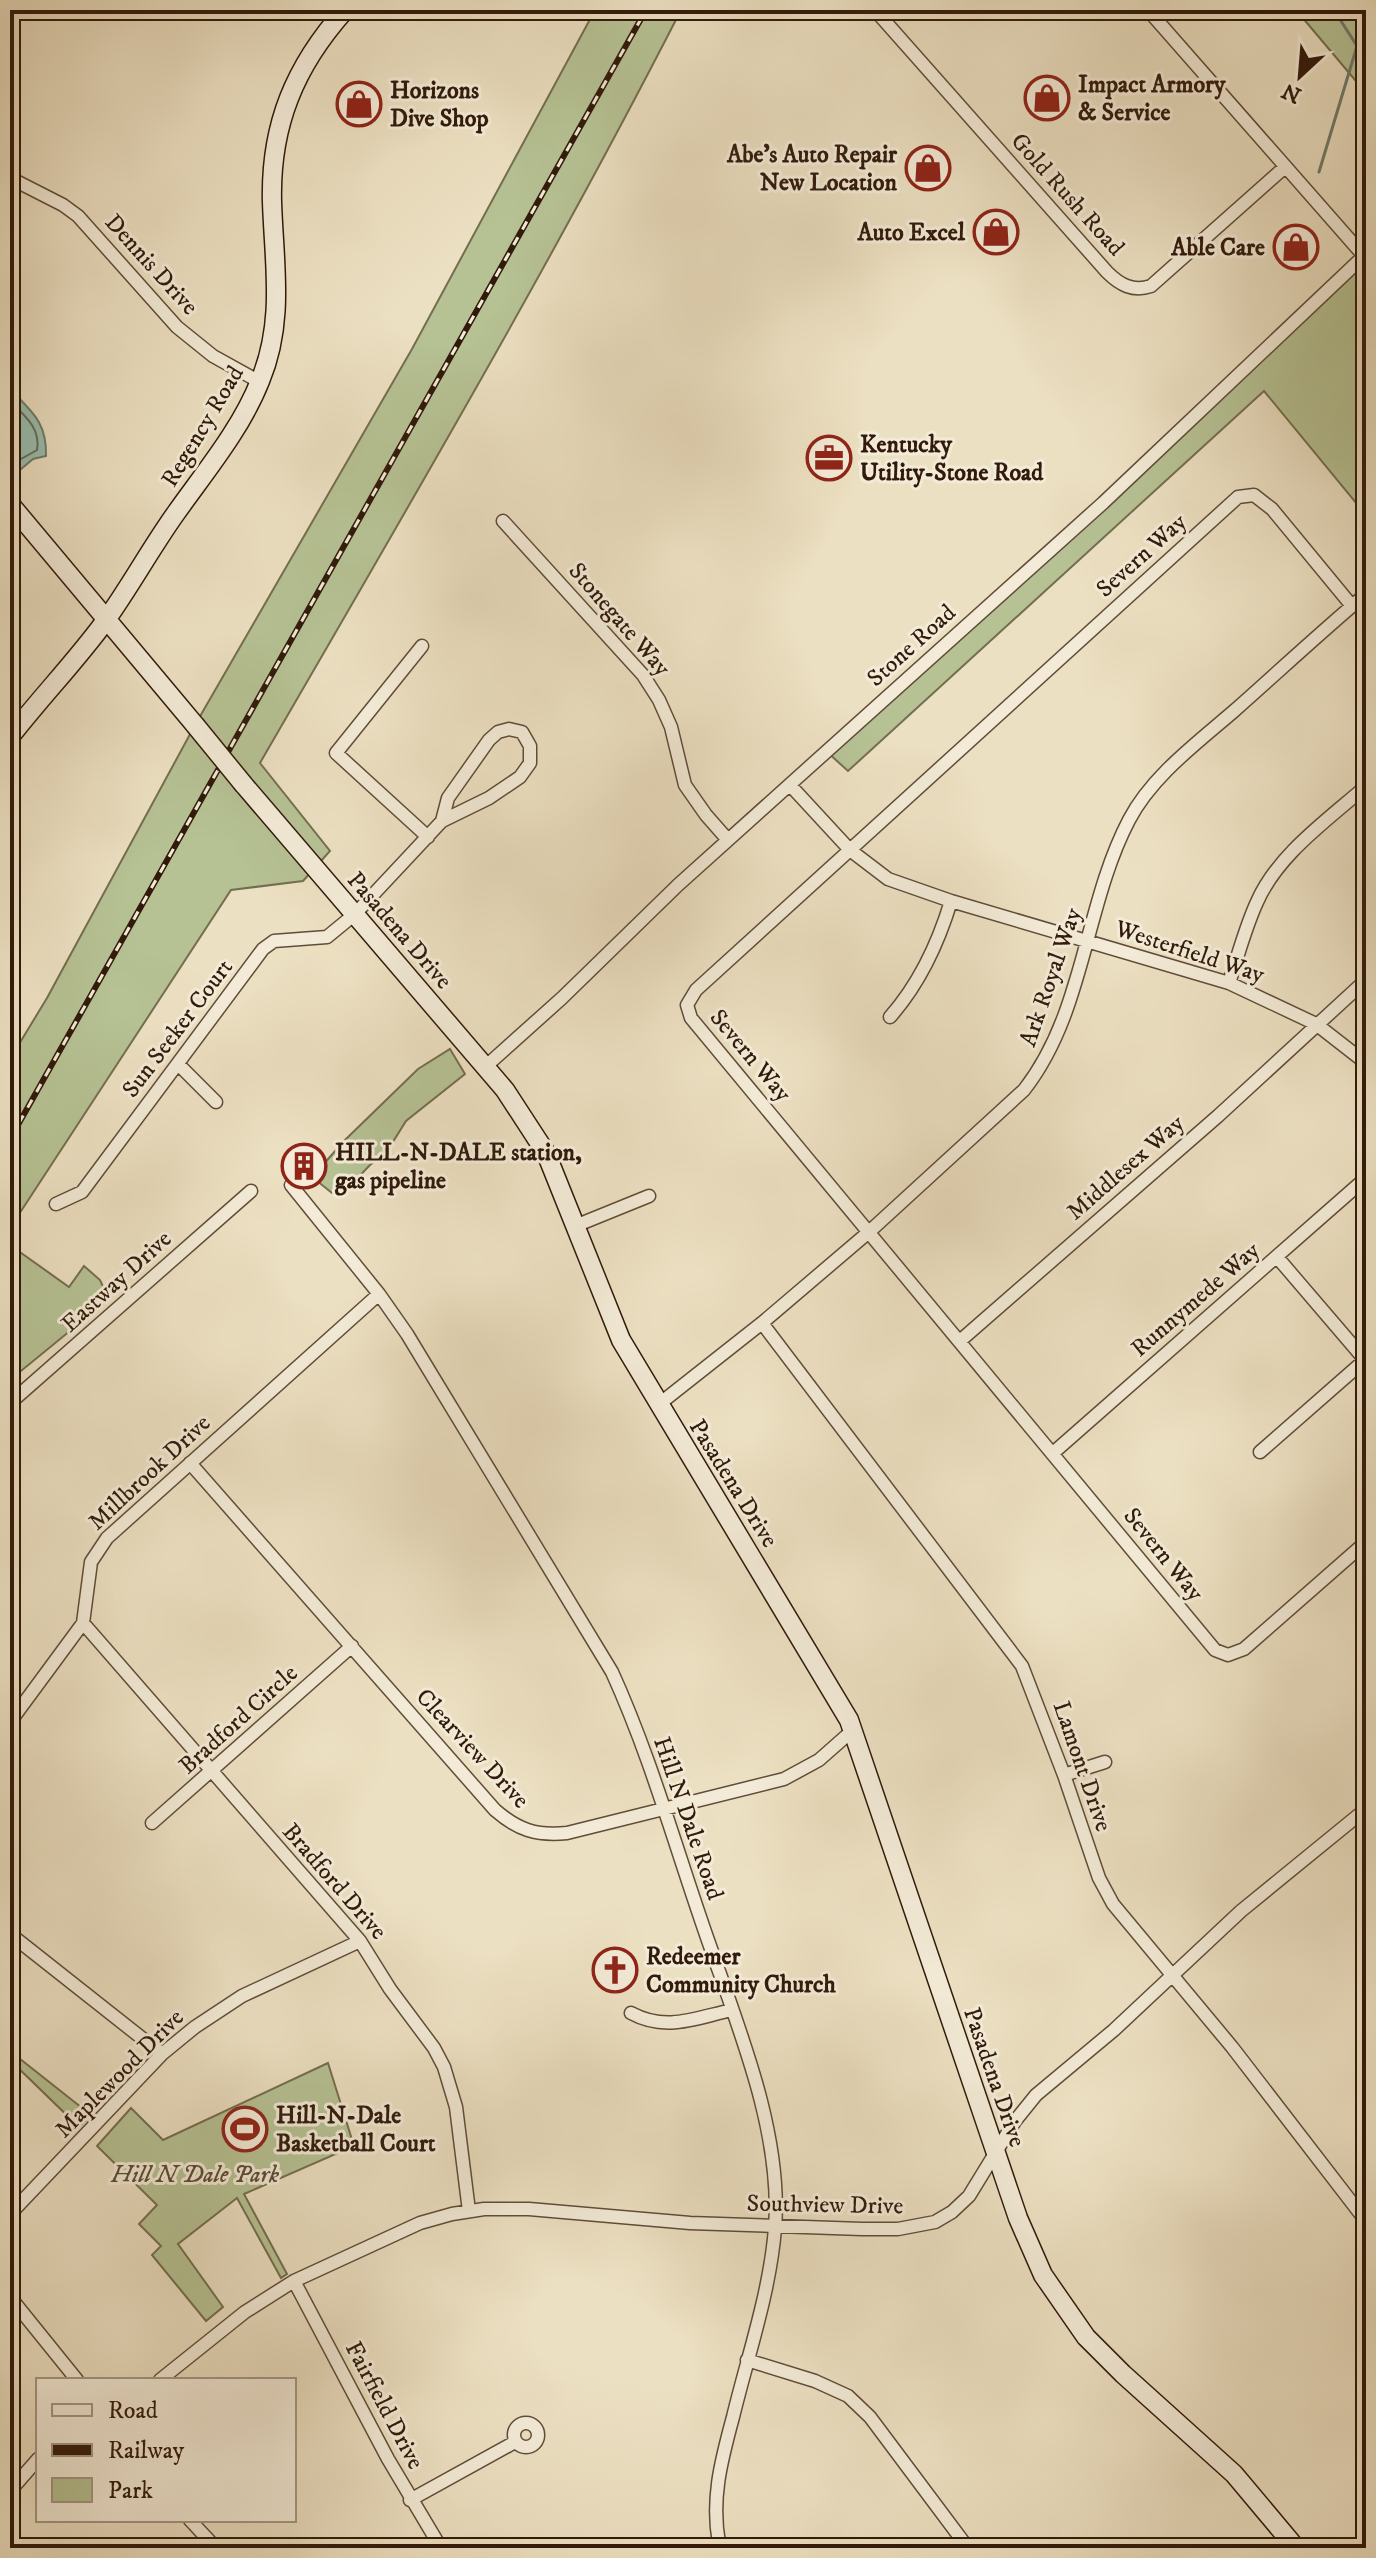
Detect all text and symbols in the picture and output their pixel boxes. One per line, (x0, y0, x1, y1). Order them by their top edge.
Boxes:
north arrow (1260, 36, 1340, 116)
place label: Impact Armory & Service (1078, 70, 1226, 128)
shop icon: Impact Armory & Service (1023, 74, 1071, 122)
place label: Horizons Dive Shop (390, 76, 488, 134)
text: N (1278, 77, 1306, 109)
shop icon: Horizons Dive Shop (335, 80, 383, 128)
street label: Gold Rush Road (1004, 127, 1131, 263)
place label: Abe's Auto Repair New Location (726, 140, 898, 198)
shop icon: Abe's Auto Repair New Location (904, 144, 952, 192)
street label: Dennis Drive (98, 208, 204, 321)
shop icon: Auto Excel (972, 208, 1020, 256)
place label: Auto Excel (856, 218, 966, 248)
shop icon: Able Care (1272, 223, 1320, 271)
place label: Able Care (1170, 233, 1265, 263)
street label: Regency Road (155, 360, 251, 493)
place label: Kentucky Utility-Stone Road (860, 430, 1044, 488)
office icon: Kentucky Utility-Stone Road (805, 434, 853, 482)
street label: Severn Way (1090, 507, 1194, 604)
street label: Stonegate Way (562, 557, 677, 683)
street label: Stone Road (861, 598, 962, 693)
street label: Pasadena Drive (340, 866, 458, 995)
street label: Ark Royal Way (1013, 904, 1089, 1051)
street label: Westerfield Way (1110, 913, 1269, 990)
street label: Sun Seeker Court (116, 953, 240, 1104)
street label: Severn Way (703, 1003, 798, 1108)
street label: Middlesex Way (1061, 1108, 1191, 1227)
place label: HILL-N-DALE station, gas pipeline (334, 1138, 582, 1196)
building icon: HILL-N-DALE station, gas pipeline (280, 1142, 328, 1190)
street label: Eastway Drive (55, 1224, 178, 1339)
street label: Runnymede Way (1125, 1235, 1267, 1364)
street label: Millbrook Drive (82, 1408, 217, 1537)
street label: Pasadena Drive (682, 1414, 784, 1553)
street label: Severn Way (1116, 1502, 1210, 1608)
street label: Bradford Circle (173, 1659, 304, 1781)
street label: Clearview Drive (409, 1682, 535, 1815)
street label: Lamont Drive (1046, 1697, 1118, 1835)
street label: Hill N Dale Road (646, 1733, 730, 1904)
street label: Bradford Drive (275, 1817, 393, 1946)
place label: Redeemer Community Church (646, 1942, 836, 2000)
church icon: Redeemer Community Church (591, 1946, 639, 1994)
street label: Maplewood Drive (49, 2003, 191, 2145)
street label: Pasadena Drive (956, 2004, 1032, 2151)
place label: Hill-N-Dale Basketball Court (276, 2101, 436, 2159)
sports icon: Hill-N-Dale Basketball Court (221, 2105, 269, 2153)
park label: Hill N Dale Park (110, 2160, 279, 2190)
street label: Southview Drive (746, 2189, 904, 2221)
street label: Fairfield Drive (338, 2336, 430, 2475)
legend (36, 2378, 296, 2522)
text: Road (108, 2396, 158, 2426)
text: Railway (108, 2436, 185, 2466)
text: Park (108, 2476, 153, 2506)

